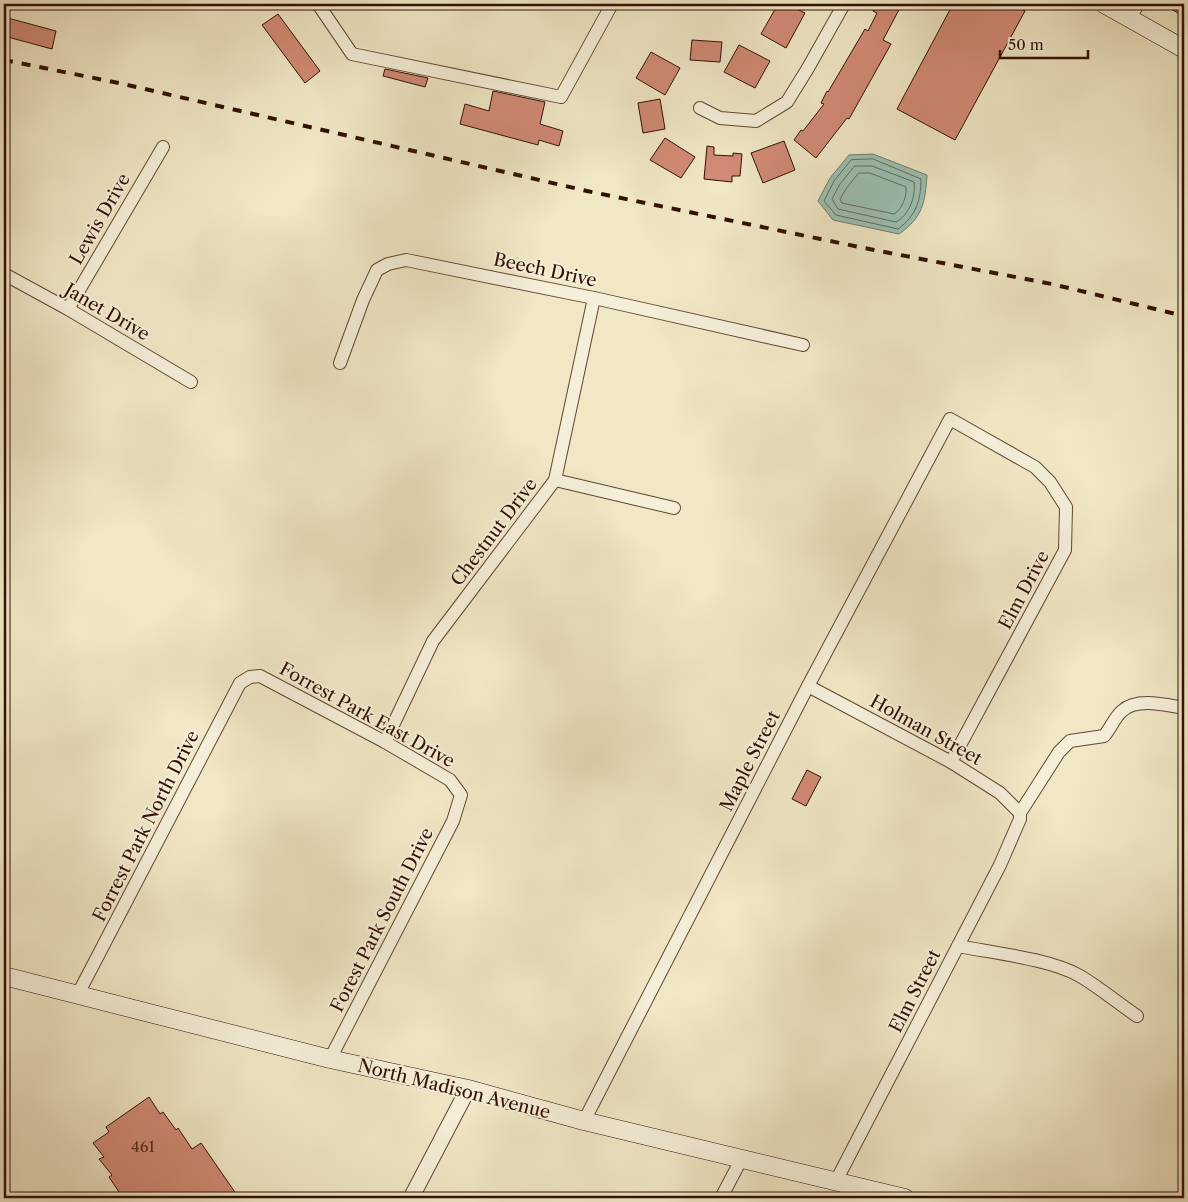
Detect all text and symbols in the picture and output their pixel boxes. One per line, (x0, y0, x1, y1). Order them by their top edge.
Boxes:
scale bar (1000, 28, 1088, 60)
text: 50 m (1008, 35, 1044, 54)
street label: Lewis Drive (65, 170, 135, 268)
street label: Beech Drive (491, 248, 599, 292)
street label: Janet Drive (58, 277, 154, 345)
street label: Chestnut Drive (446, 474, 542, 590)
street label: Elm Drive (994, 547, 1054, 633)
street label: Forrest Park East Drive (276, 658, 458, 772)
street label: Holman Street (866, 690, 986, 770)
street label: Maple Street (715, 706, 785, 815)
street label: Forrest Park North Drive (88, 727, 204, 925)
street label: Forest Park South Drive (326, 824, 438, 1016)
street label: Elm Street (885, 945, 946, 1036)
street label: North Madison Avenue (355, 1054, 553, 1124)
house number: 461 (131, 1137, 156, 1156)

